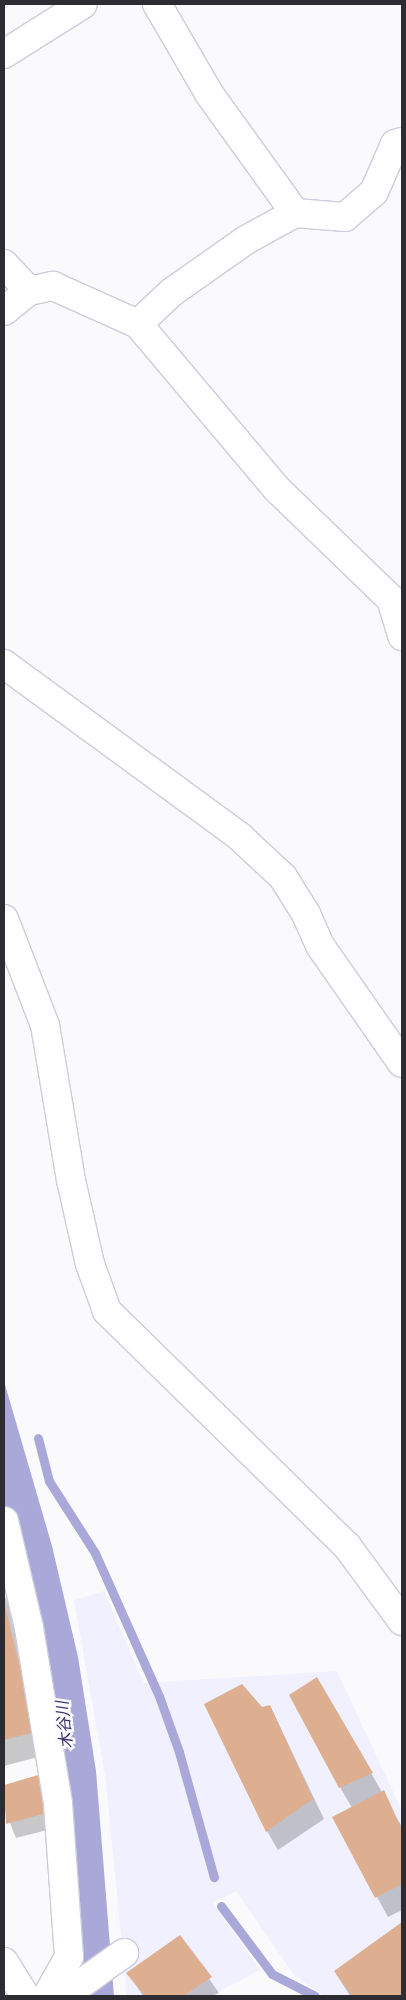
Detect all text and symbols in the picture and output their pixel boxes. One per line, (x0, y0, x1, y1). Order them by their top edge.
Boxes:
water label: 木谷川 (53, 1700, 77, 1750)

